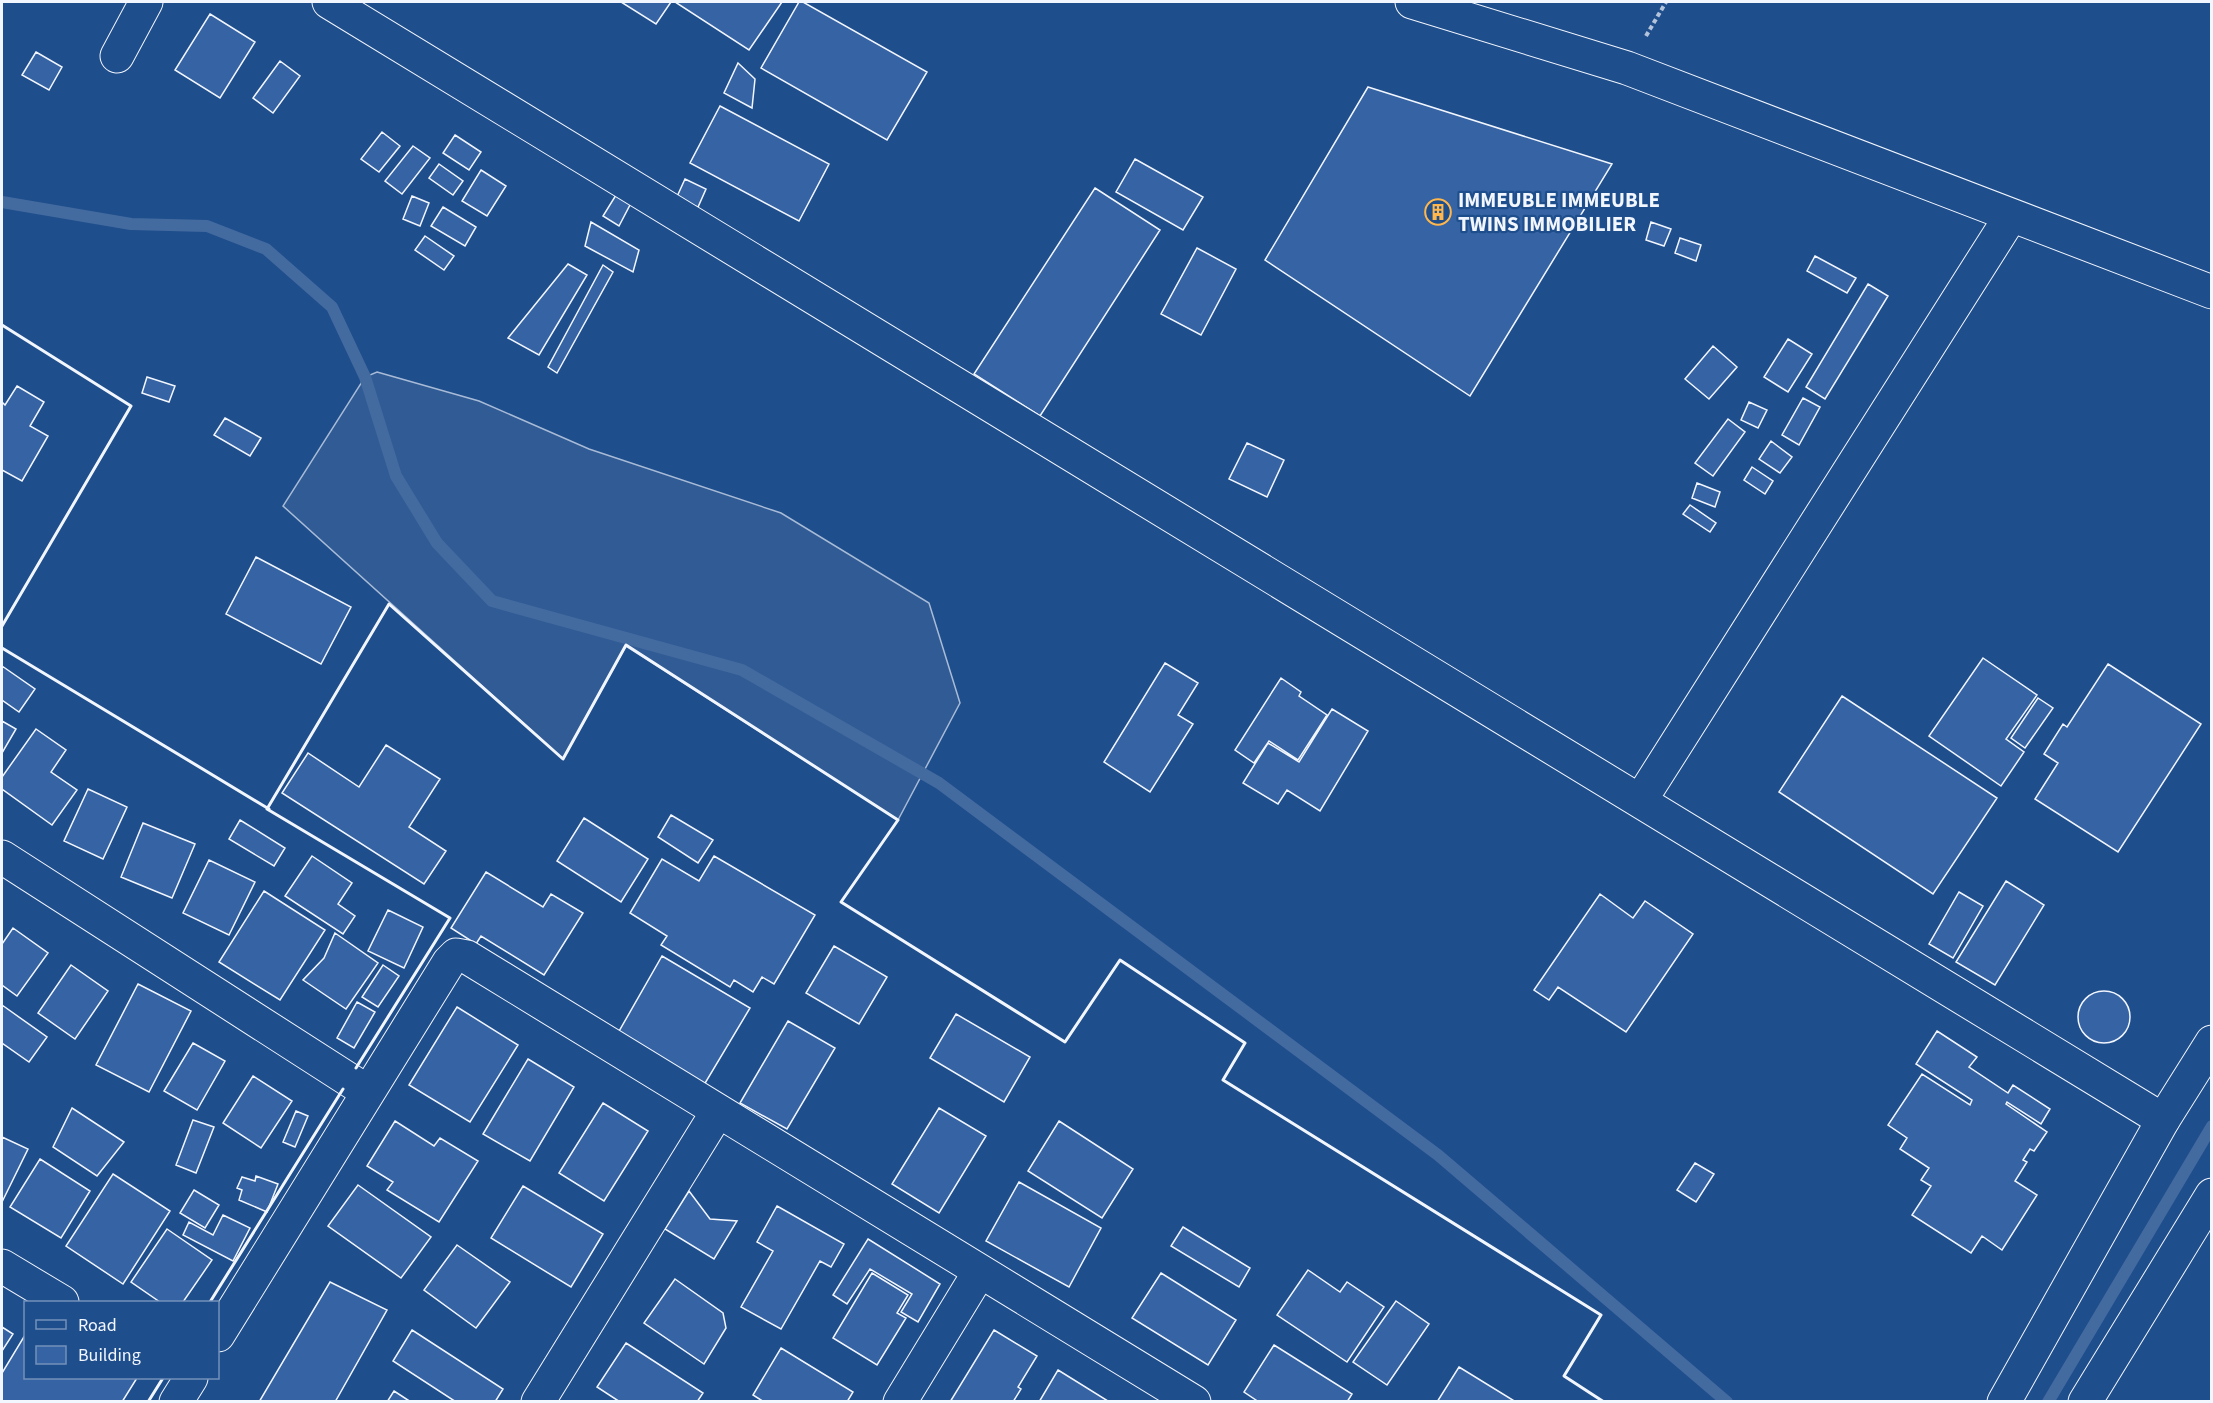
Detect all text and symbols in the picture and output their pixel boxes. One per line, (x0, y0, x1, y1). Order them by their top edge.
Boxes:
place label: IMMEUBLE IMMEUBLE TWINS IMMOBILIER (1458, 185, 1660, 239)
building icon: IMMEUBLE IMMEUBLE TWINS IMMOBILIER (1423, 197, 1453, 227)
legend (24, 1301, 219, 1379)
text: Road (78, 1313, 117, 1338)
text: Building (78, 1343, 141, 1368)

